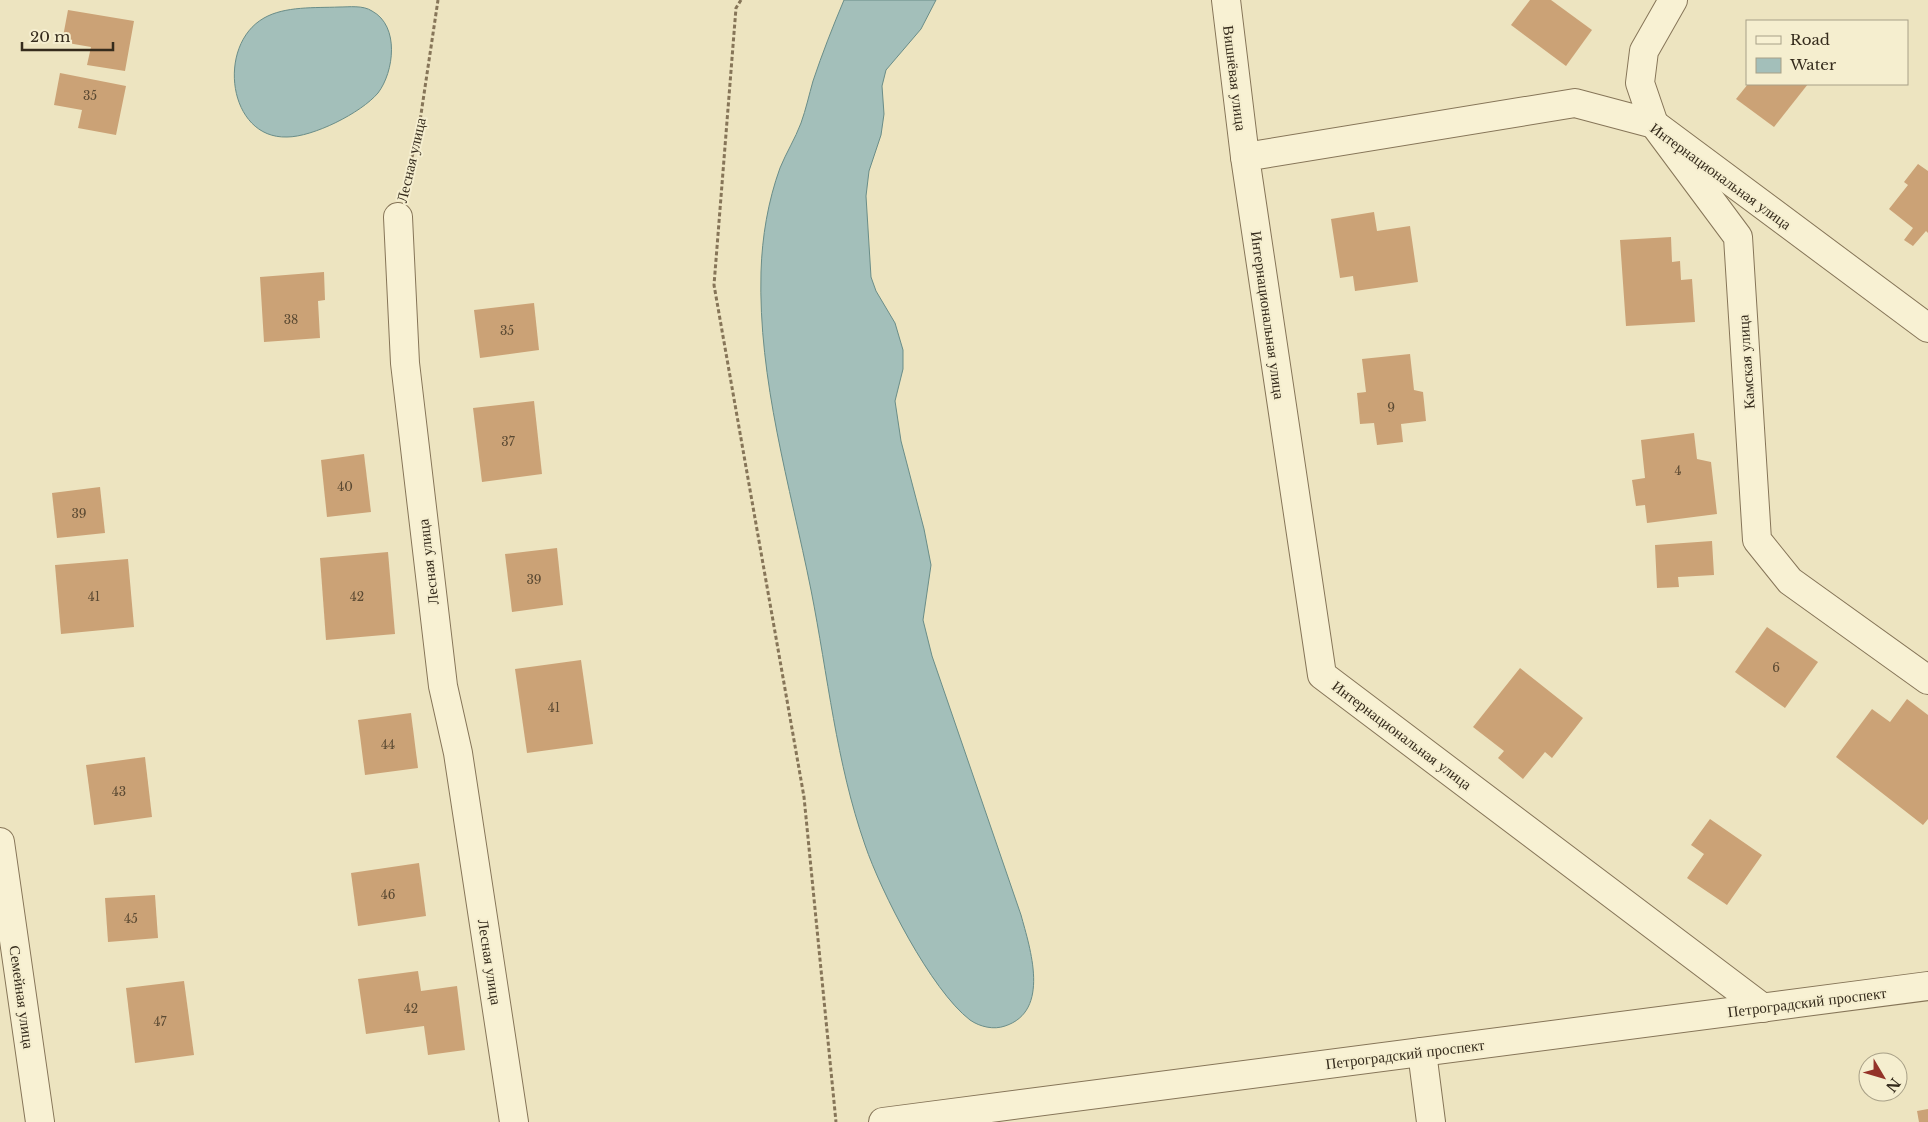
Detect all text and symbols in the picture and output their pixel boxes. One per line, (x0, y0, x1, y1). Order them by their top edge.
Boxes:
scale bar (22, 20, 114, 52)
legend (1746, 20, 1908, 85)
street label: Вишнёвая улица (1219, 24, 1251, 132)
text: 20 m (30, 27, 70, 46)
text: Road (1790, 30, 1830, 49)
text: Water (1789, 55, 1837, 74)
house number: 35 (83, 88, 97, 103)
street label: Лесная улица (392, 115, 430, 204)
street label: Интернациональная улица (1647, 118, 1796, 234)
street label: Интернациональная улица (1247, 230, 1289, 401)
house number: 38 (284, 312, 298, 327)
street label: Камская улица (1733, 314, 1759, 410)
house number: 35 (500, 323, 514, 338)
house number: 9 (1387, 400, 1395, 415)
house number: 37 (501, 434, 516, 449)
house number: 4 (1674, 463, 1682, 478)
house number: 40 (337, 479, 353, 494)
house number: 39 (71, 506, 87, 521)
street label: Лесная улица (413, 517, 443, 606)
house number: 39 (526, 572, 542, 587)
house number: 41 (88, 589, 100, 604)
house number: 42 (350, 589, 364, 604)
house number: 6 (1772, 660, 1780, 675)
street label: Интернациональная улица (1328, 676, 1476, 794)
house number: 41 (548, 700, 560, 715)
house number: 44 (381, 737, 395, 752)
house number: 43 (112, 784, 126, 799)
house number: 46 (381, 887, 396, 902)
house number: 45 (124, 911, 138, 926)
street label: Лесная улица (474, 918, 506, 1007)
street label: Семейная улица (5, 944, 39, 1050)
street label: Петроградский проспект (1727, 983, 1888, 1021)
house number: 42 (404, 1001, 418, 1016)
house number: 47 (153, 1014, 167, 1029)
street label: Петроградский проспект (1325, 1035, 1486, 1073)
north arrow (1858, 1052, 1908, 1102)
text: N (1882, 1074, 1904, 1096)

